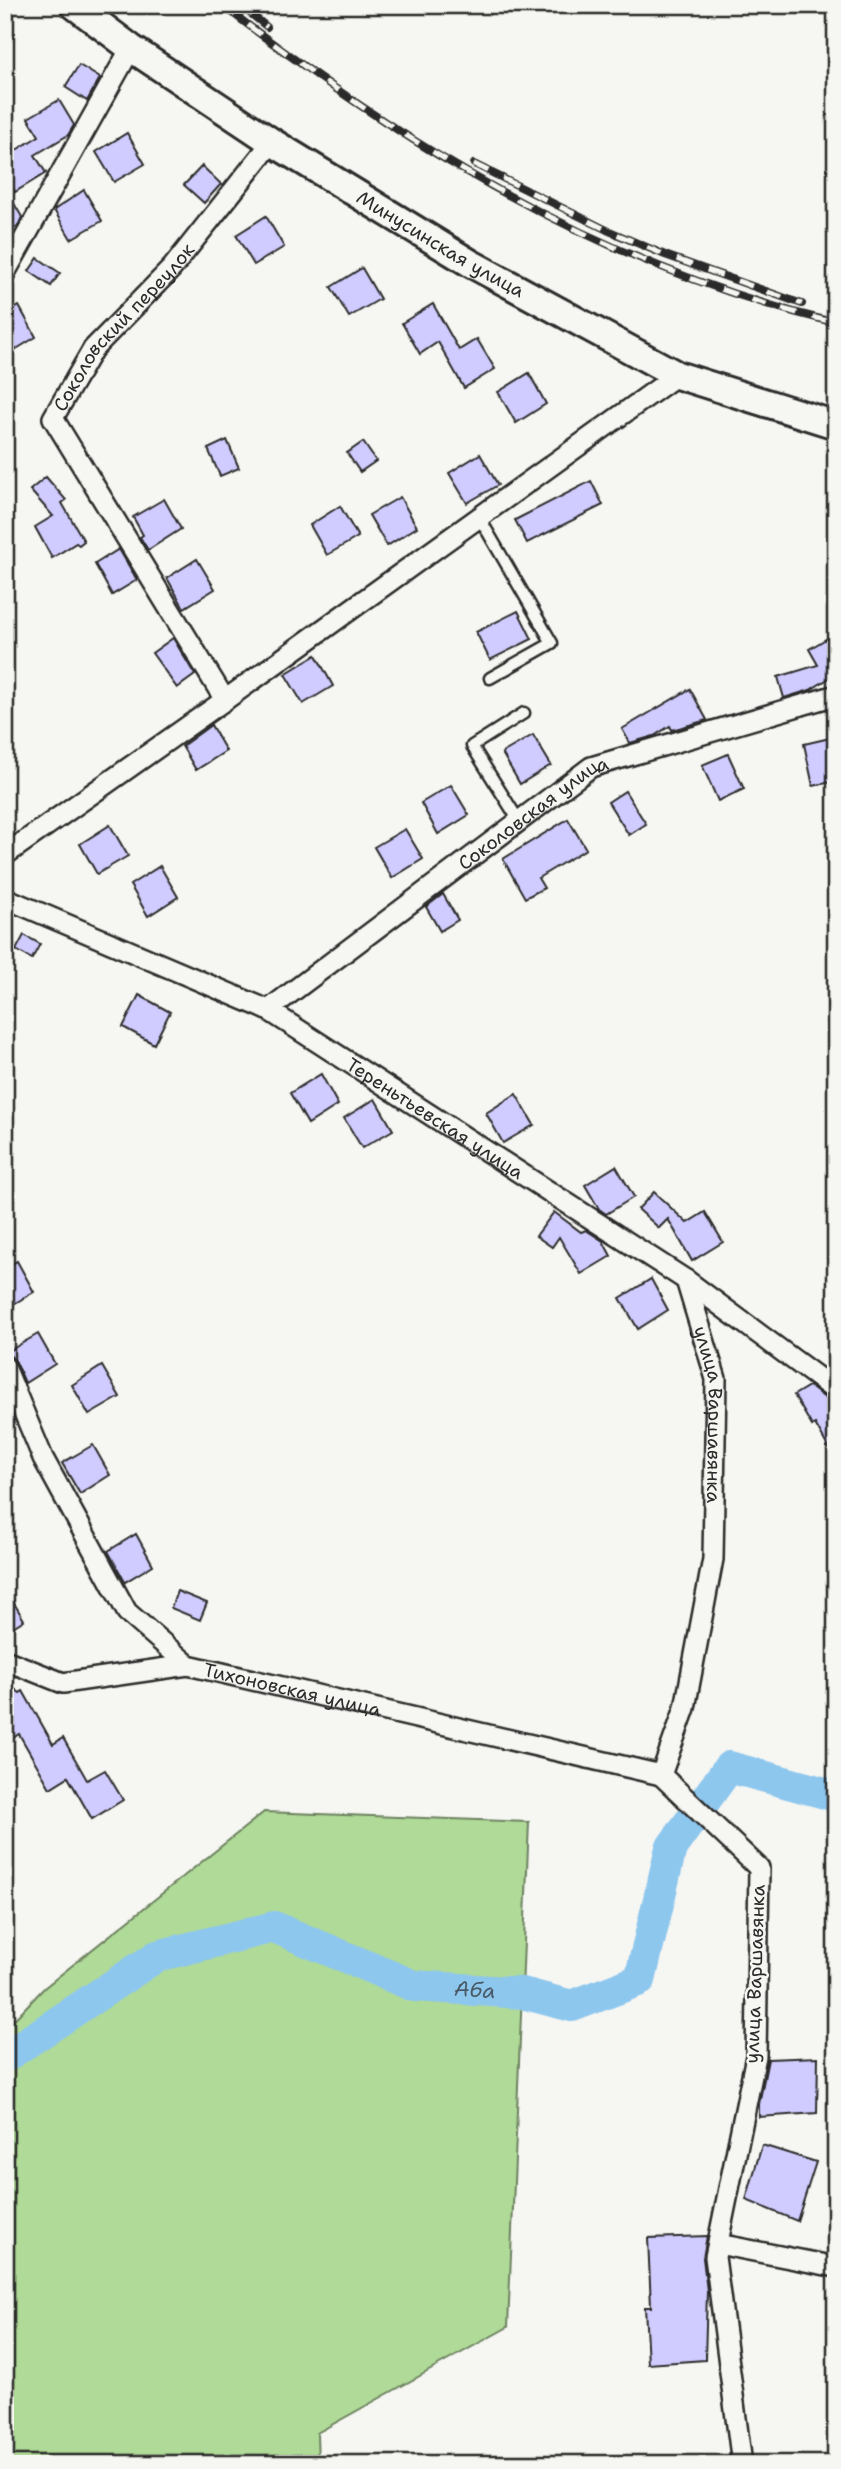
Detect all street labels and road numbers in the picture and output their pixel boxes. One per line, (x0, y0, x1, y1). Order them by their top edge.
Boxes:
street label: Минусинская улица (352, 184, 529, 303)
street label: Соколовский переулок (47, 238, 200, 416)
street label: Соколовская улица (453, 750, 611, 875)
street label: Тереньтьевская улица (342, 1052, 529, 1185)
street label: улица Варшавянка (688, 1323, 729, 1503)
street label: Тихоновская улица (201, 1657, 384, 1722)
street label: улица Варшавянка (739, 1884, 771, 2064)

